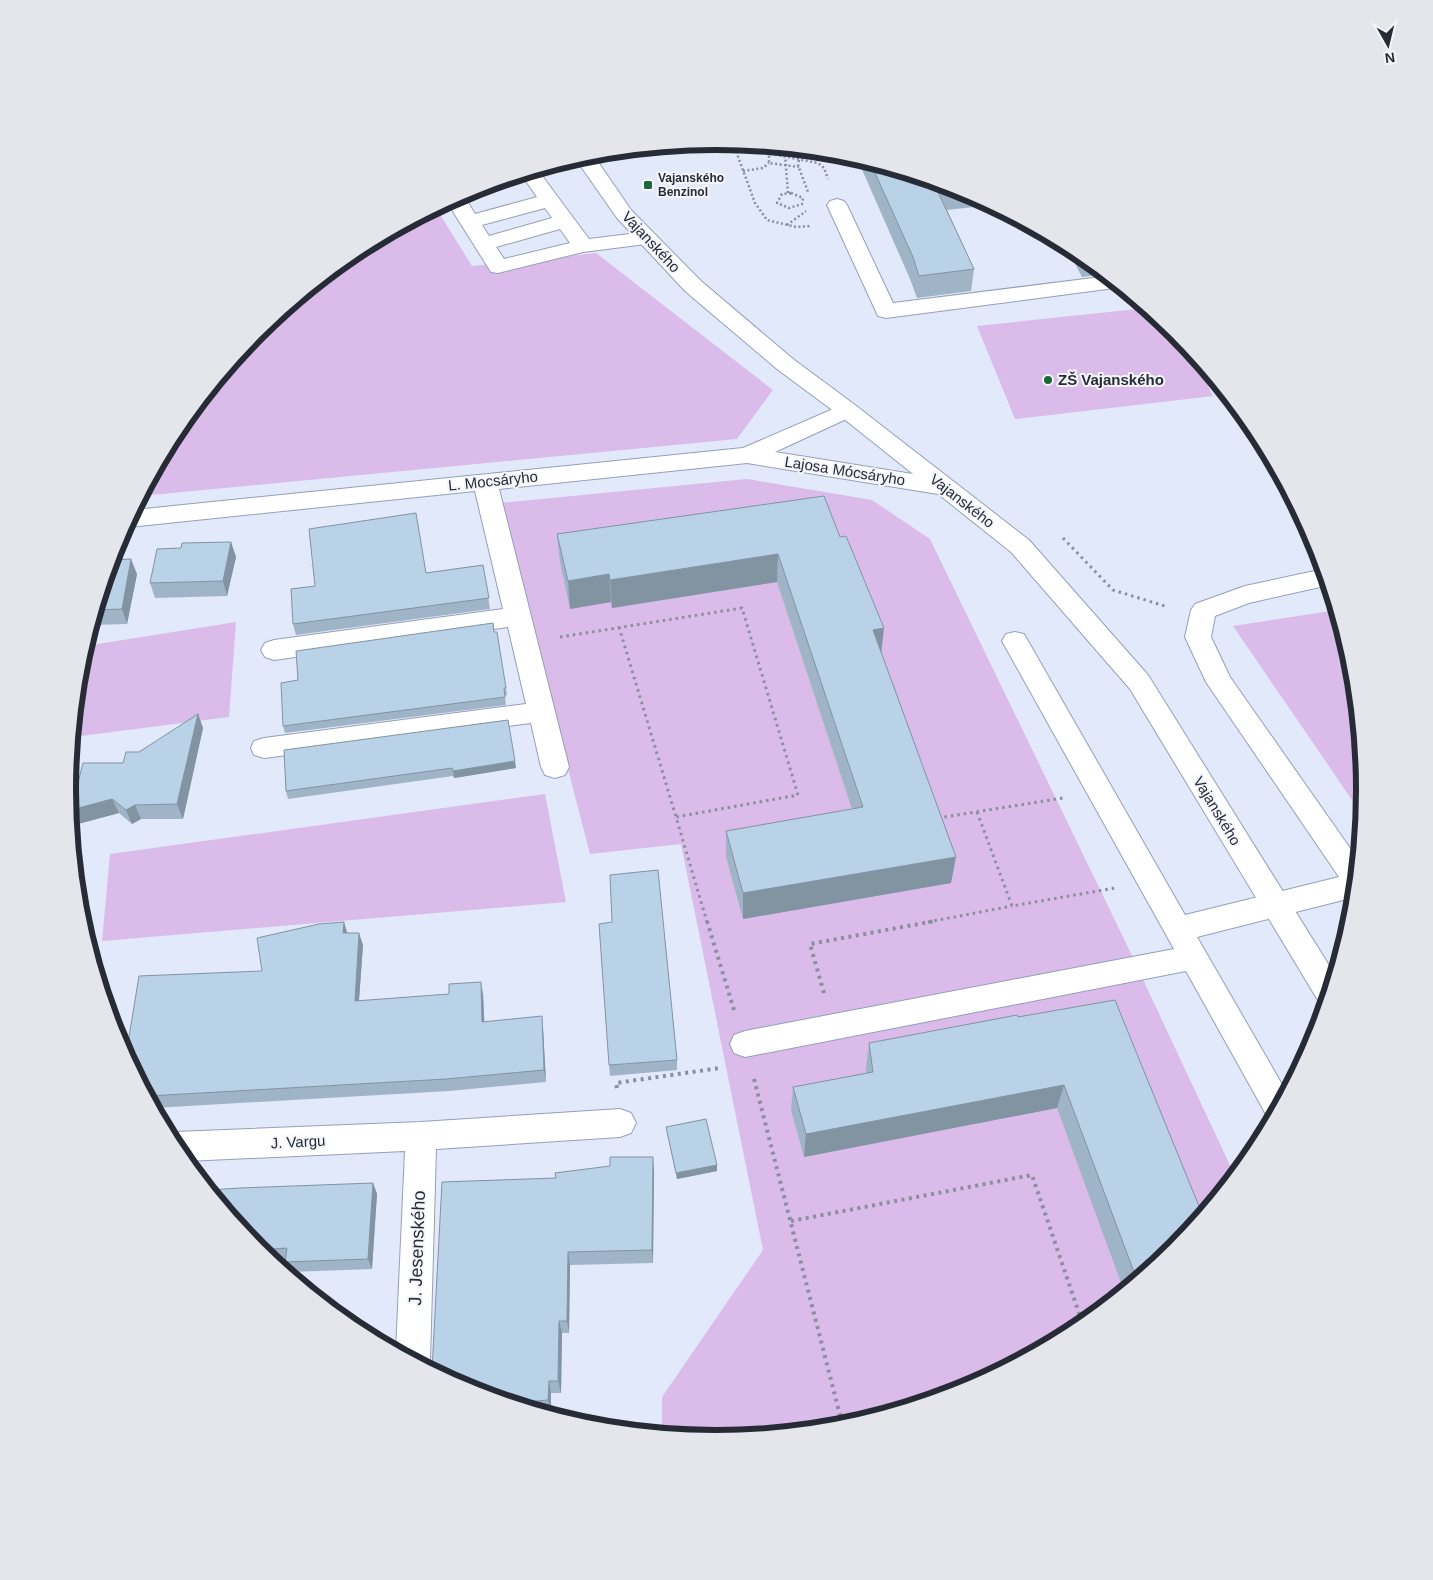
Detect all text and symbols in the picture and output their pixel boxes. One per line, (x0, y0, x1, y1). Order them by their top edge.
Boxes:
north arrow (1363, 20, 1413, 70)
text: N (1384, 49, 1396, 67)
place label: Vajanského Benzinol (658, 171, 724, 199)
marker: Vajanského Benzinol (642, 179, 654, 191)
street label: Vajanského (619, 208, 684, 276)
place label: ZŠ Vajanského (1058, 371, 1164, 388)
marker: ZŠ Vajanského (1042, 374, 1054, 386)
street label: Lajosa Mócsáryho (784, 453, 907, 488)
street label: L. Mocsáryho (447, 467, 539, 494)
street label: Vajanského (927, 470, 998, 531)
street label: Vajanského (1190, 773, 1245, 848)
street label: J. Vargu (270, 1132, 326, 1151)
street label: J. Jesenského (405, 1190, 429, 1306)

